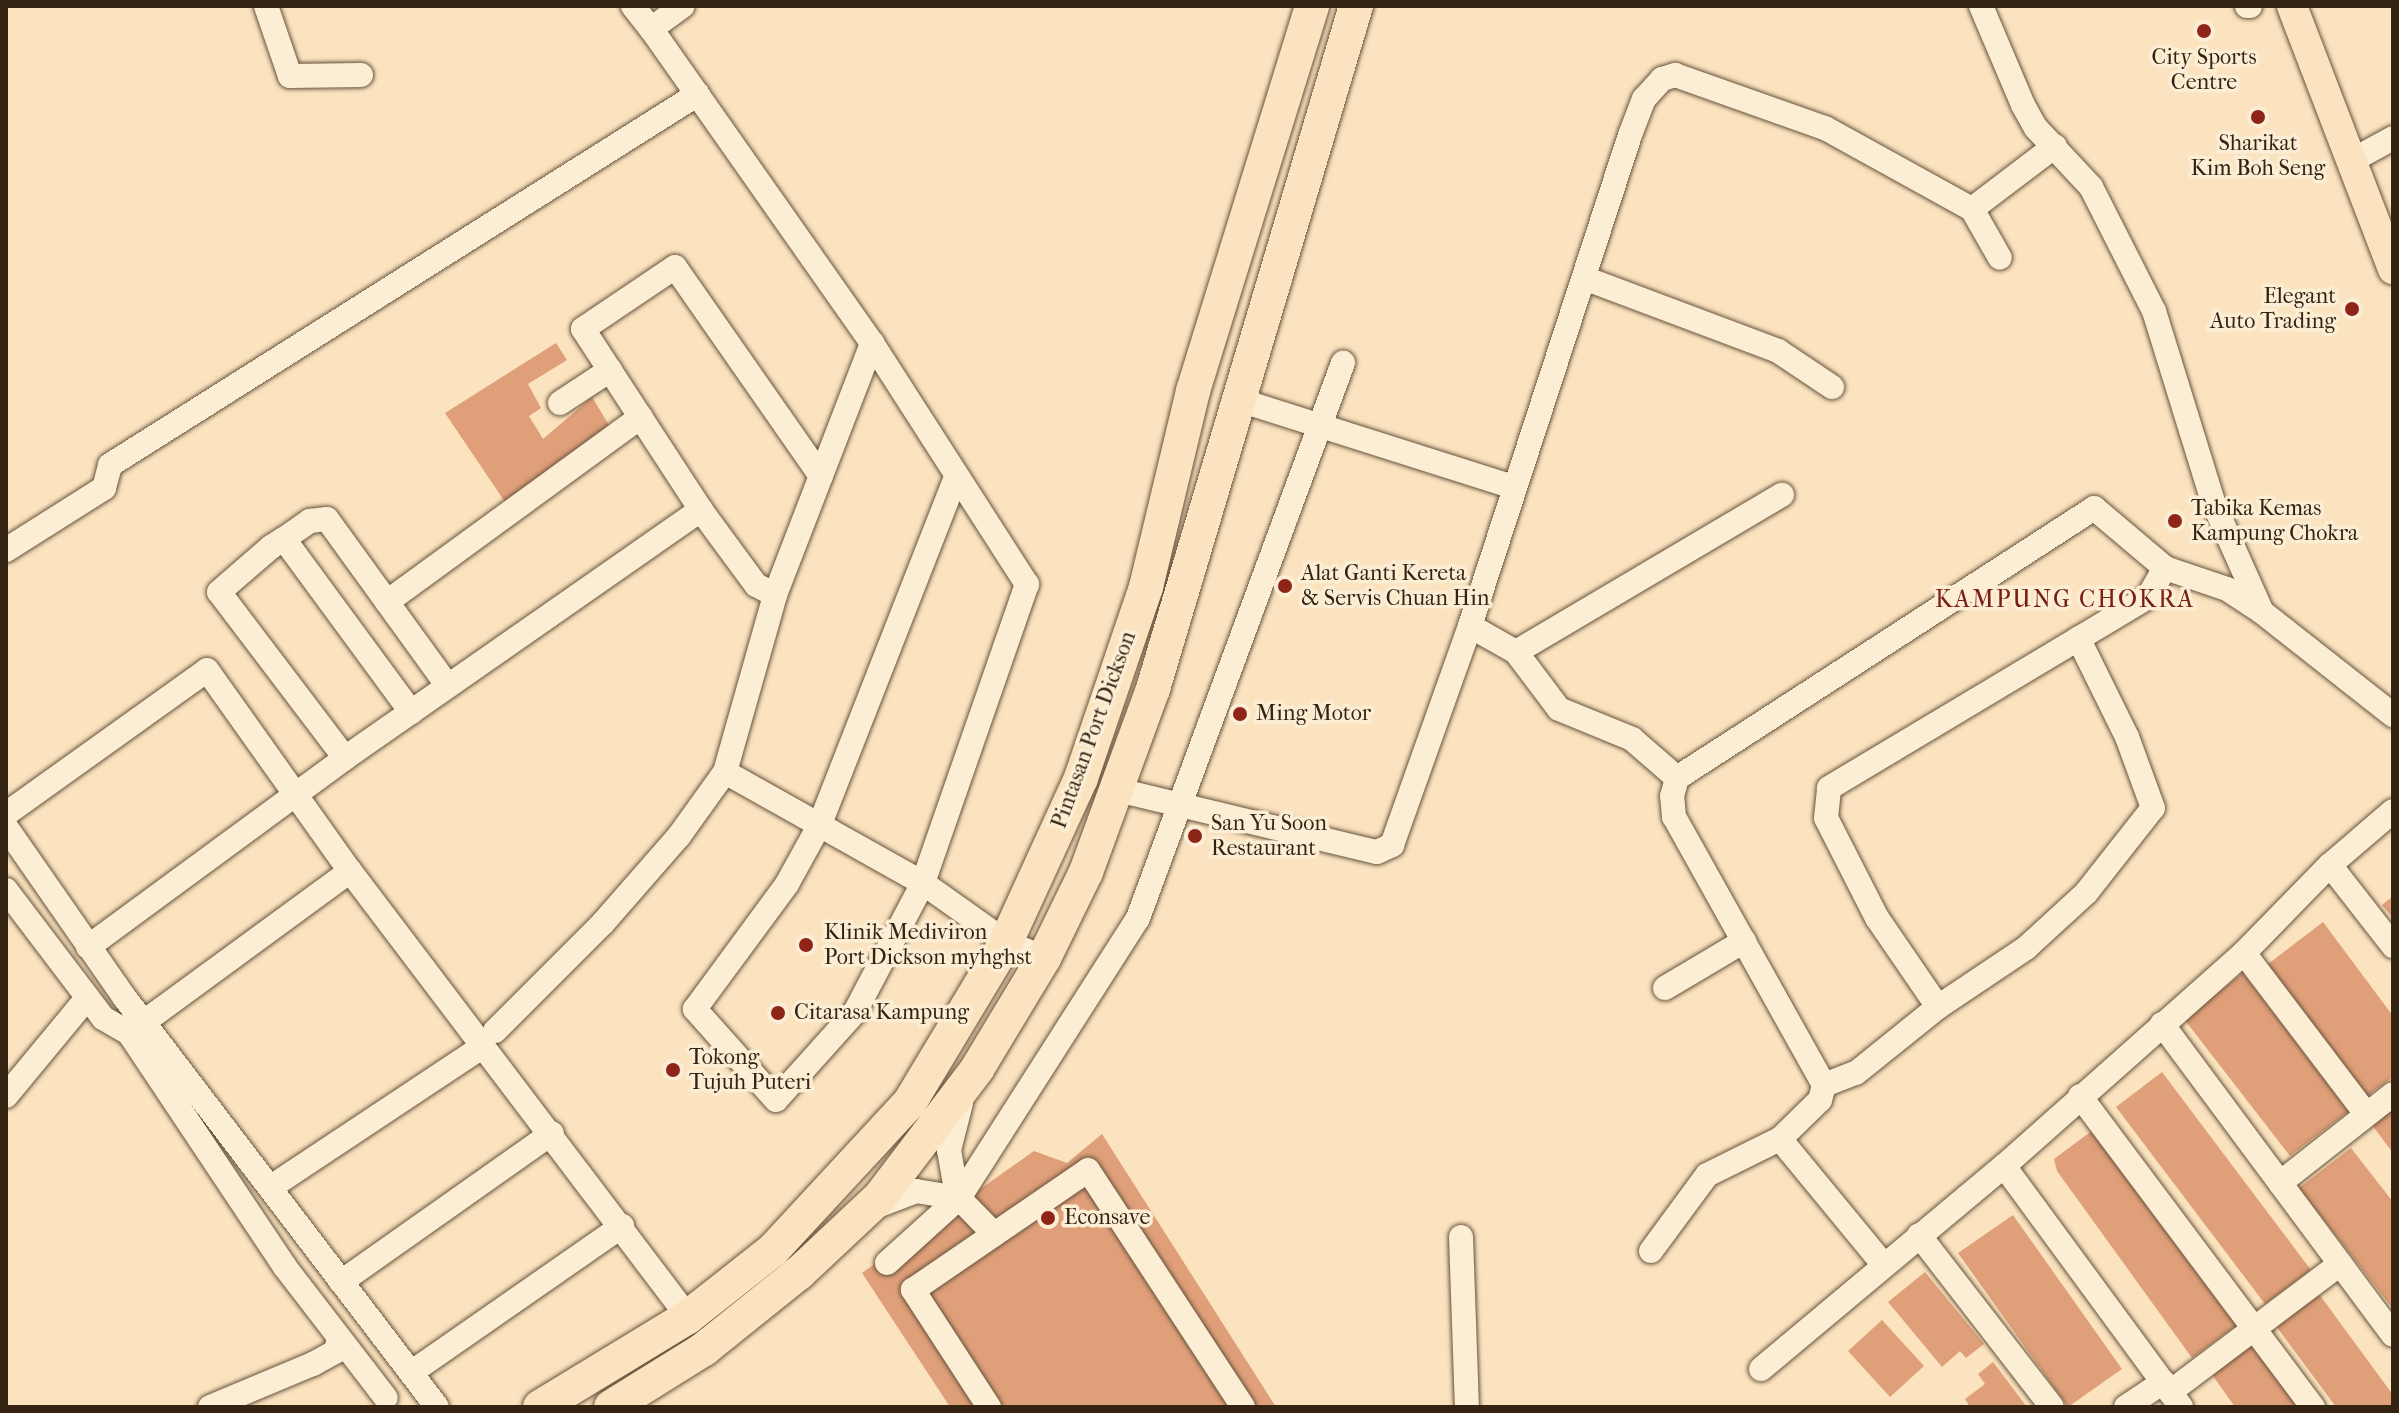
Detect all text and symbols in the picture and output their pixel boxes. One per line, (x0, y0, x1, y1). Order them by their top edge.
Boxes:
marker: City Sports Centre (2195, 22, 2213, 40)
place label: City Sports Centre (2151, 44, 2257, 96)
marker: Sharikat Kim Boh Seng (2249, 108, 2267, 126)
place label: Sharikat Kim Boh Seng (2191, 130, 2325, 182)
place label: Elegant Auto Trading (2210, 283, 2336, 334)
marker: Elegant Auto Trading (2343, 300, 2361, 318)
place label: Tabika Kemas Kampung Chokra (2191, 495, 2358, 546)
marker: Tabika Kemas Kampung Chokra (2166, 512, 2184, 530)
place label: Alat Ganti Kereta & Servis Chuan Hin (1301, 560, 1489, 612)
marker: Alat Ganti Kereta & Servis Chuan Hin (1276, 577, 1294, 595)
district label: KAMPUNG CHOKRA (1935, 586, 2195, 614)
street label: Pintasan Port Dickson (1046, 628, 1142, 832)
place label: Ming Motor (1256, 701, 1371, 727)
marker: Ming Motor (1231, 705, 1249, 723)
place label: San Yu Soon Restaurant (1211, 810, 1327, 862)
marker: San Yu Soon Restaurant (1186, 827, 1204, 845)
place label: Klinik Mediviron Port Dickson myhghst (824, 919, 1032, 970)
marker: Klinik Mediviron Port Dickson myhghst (795, 934, 817, 956)
place label: Citarasa Kampung (794, 1000, 969, 1026)
marker: Citarasa Kampung (769, 1004, 787, 1022)
place label: Tokong Tujuh Puteri (689, 1044, 811, 1096)
marker: Tokong Tujuh Puteri (664, 1061, 682, 1079)
place label: Econsave (1064, 1205, 1150, 1231)
marker: Econsave (1039, 1209, 1057, 1227)

